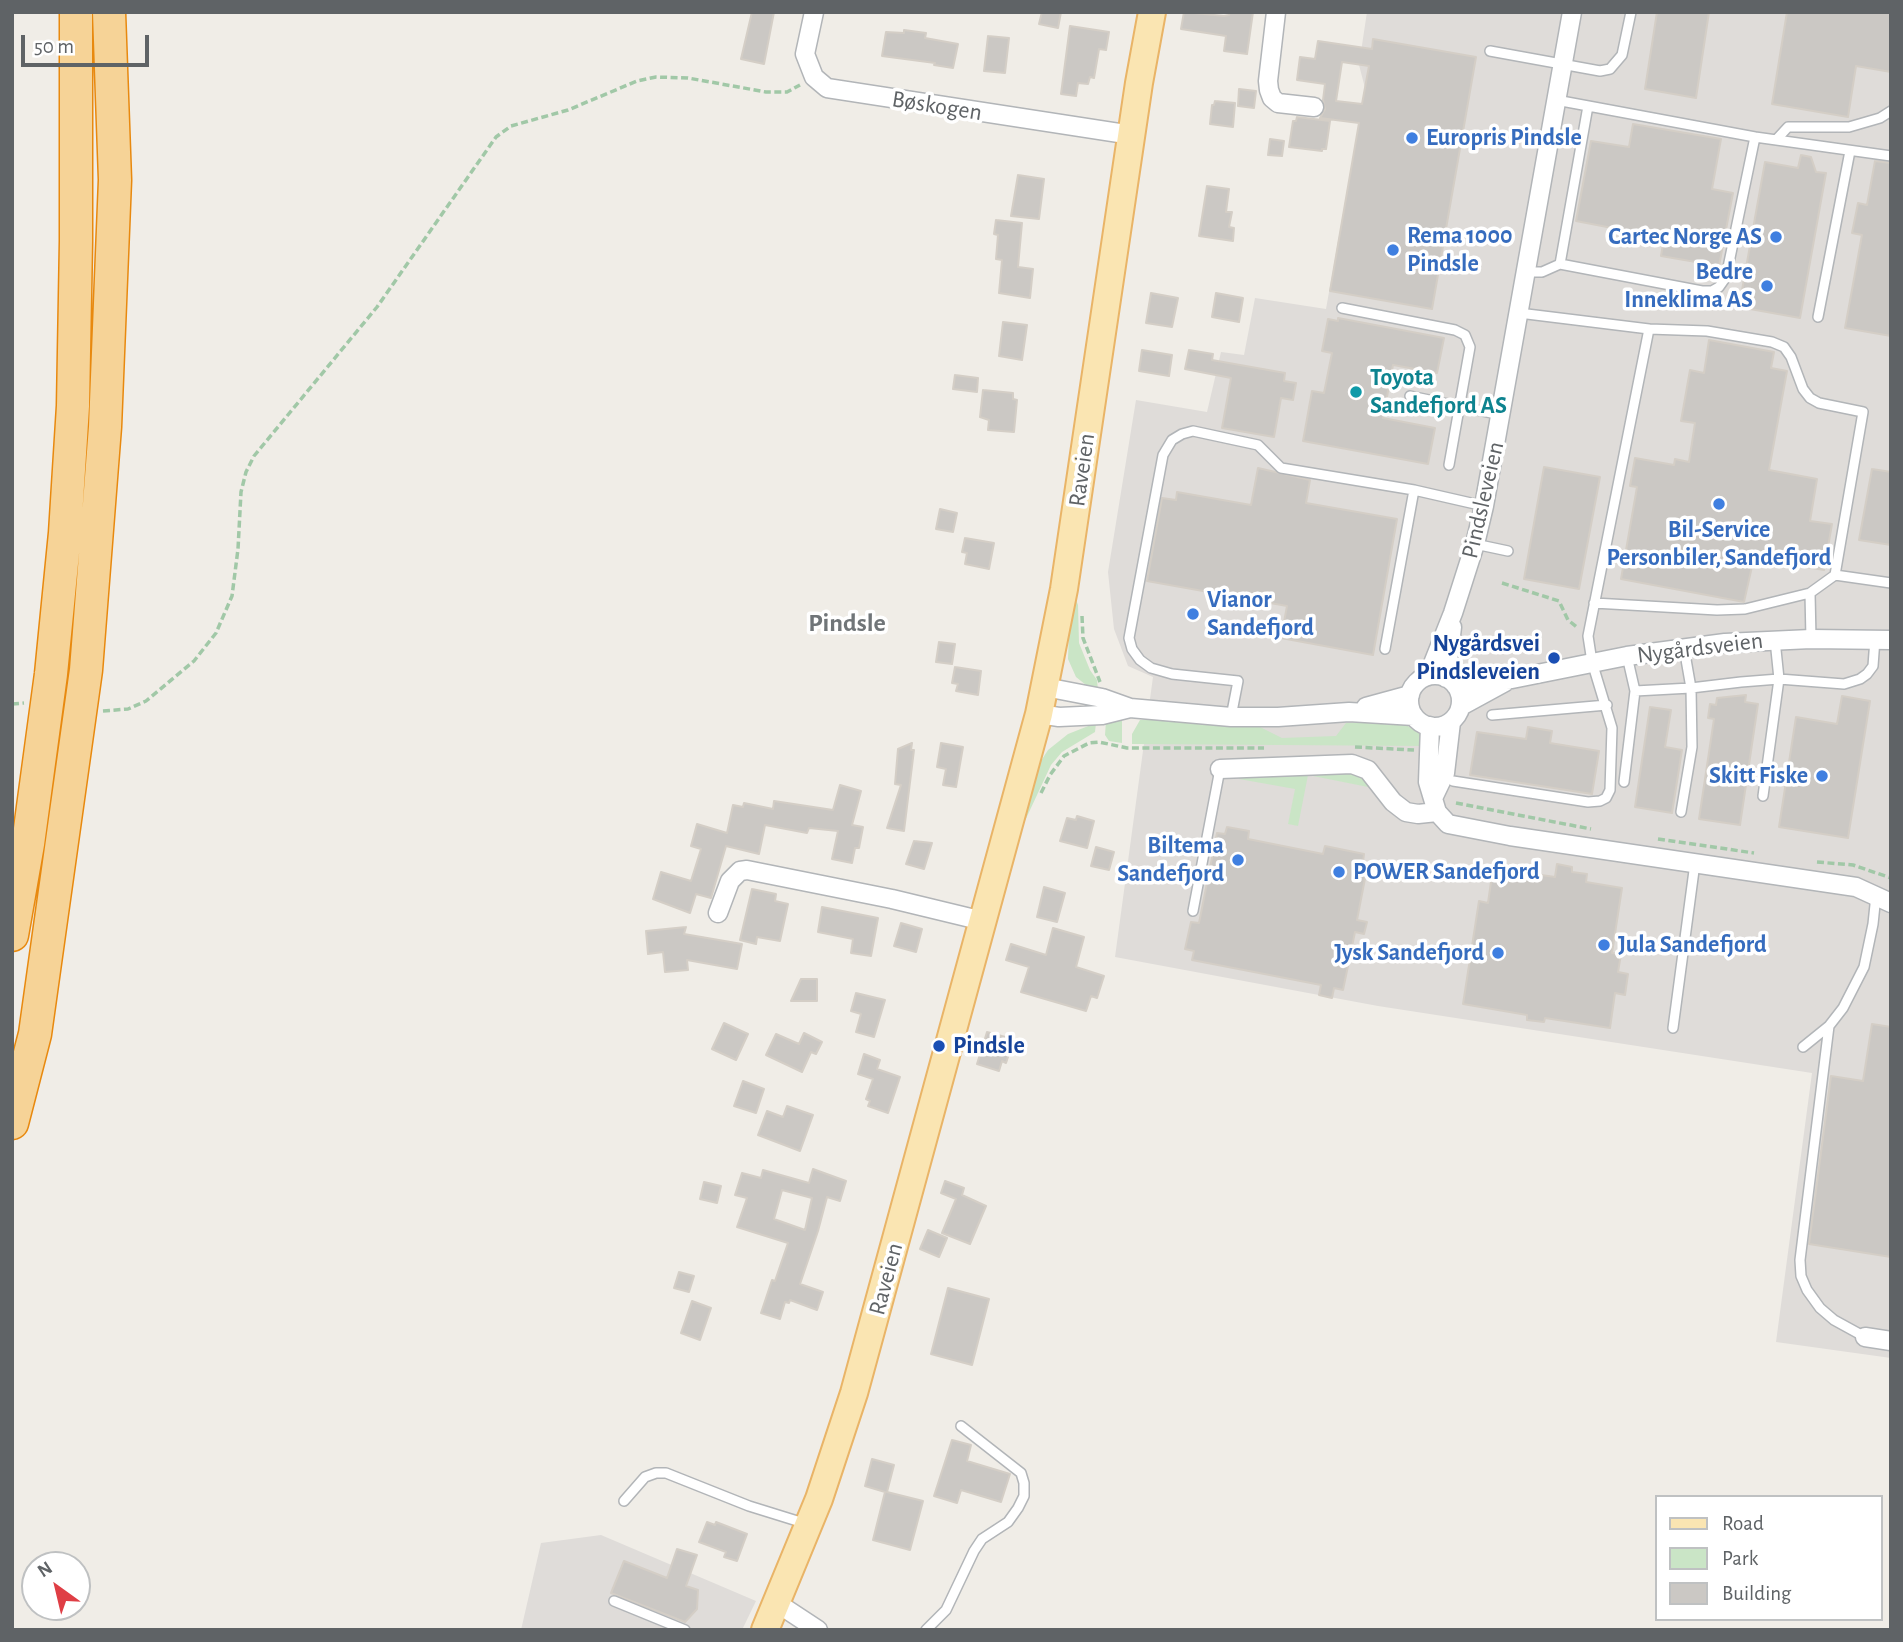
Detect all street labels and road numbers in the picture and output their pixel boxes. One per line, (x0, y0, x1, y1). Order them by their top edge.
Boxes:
street label: Bøskogen (890, 85, 984, 127)
street label: Raveien (1063, 431, 1101, 509)
street label: Pindsleveien (1456, 439, 1510, 561)
street label: Nygårdsveien (1635, 626, 1765, 670)
street label: Raveien (863, 1240, 909, 1318)

